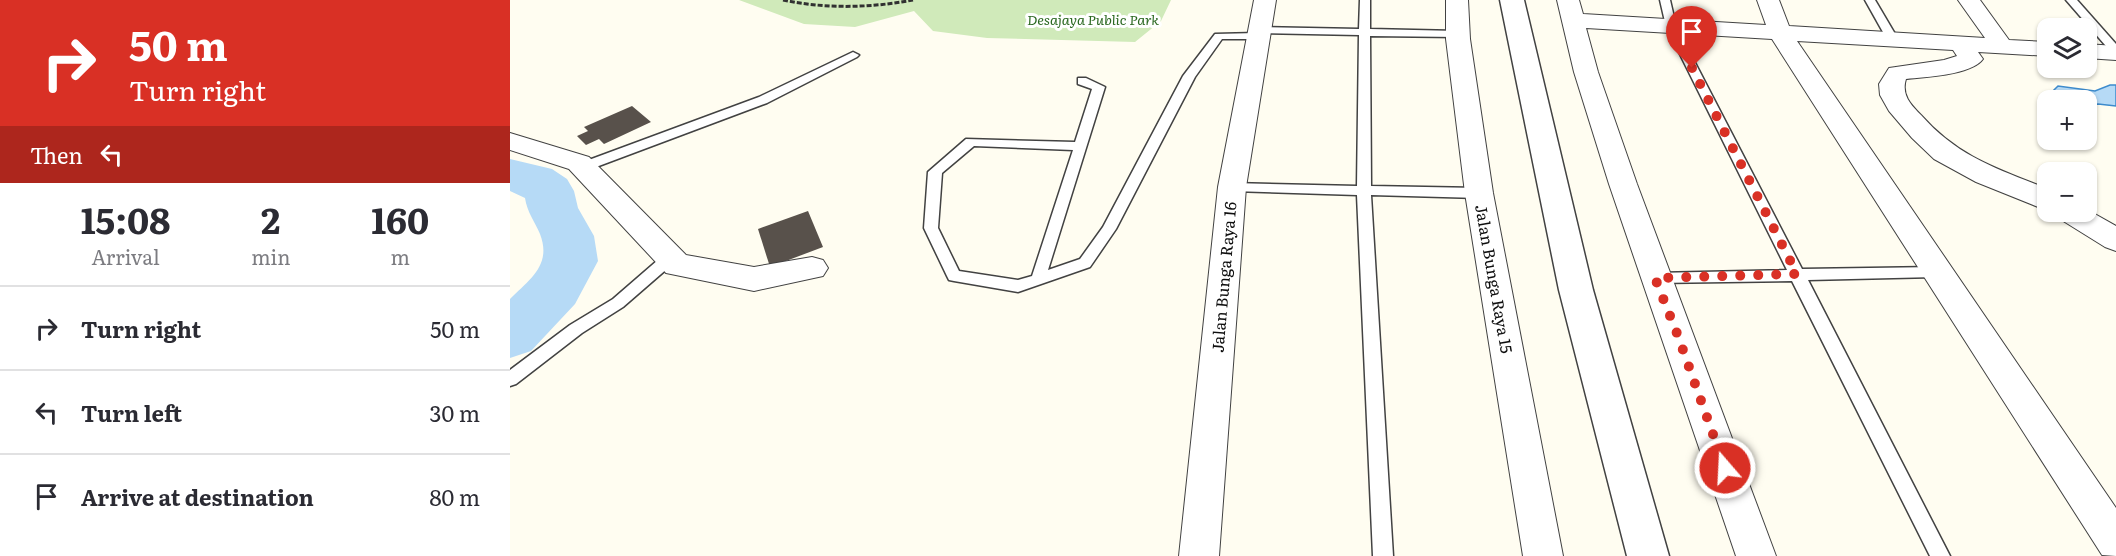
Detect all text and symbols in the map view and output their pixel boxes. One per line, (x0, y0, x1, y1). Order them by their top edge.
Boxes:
pin (1666, 6, 1717, 68)
park label: Desajaya Public Park (1027, 9, 1159, 29)
text: 50 m (129, 12, 228, 74)
icon: arrive (1675, 15, 1708, 48)
map controls (2037, 18, 2097, 222)
button: layers (2037, 18, 2097, 78)
icon: right (30, 24, 108, 102)
text: Turn right (129, 69, 266, 109)
button: + (2037, 90, 2097, 150)
text: Then (30, 138, 83, 171)
icon: left (95, 138, 128, 171)
button: − (2037, 162, 2097, 222)
text: 15:08 (81, 192, 170, 245)
text: 2 (261, 192, 280, 245)
text: 160 (371, 192, 429, 245)
street label: Jalan Bunga Raya 16 (1204, 200, 1242, 353)
street label: Jalan Bunga Raya 15 (1470, 202, 1520, 355)
text: Arrival (91, 241, 160, 271)
text: min (251, 241, 290, 271)
text: m (390, 241, 410, 271)
icon: right (30, 312, 63, 345)
text: Turn right (81, 312, 201, 345)
text: 50 m (430, 312, 480, 345)
icon: left (30, 396, 63, 429)
text: Turn left (81, 396, 182, 429)
text: 30 m (430, 396, 480, 429)
position arrow (1693, 436, 1757, 500)
icon: arrive (30, 480, 63, 513)
text: Arrive at destination (81, 480, 314, 513)
text: 80 m (429, 480, 480, 513)

